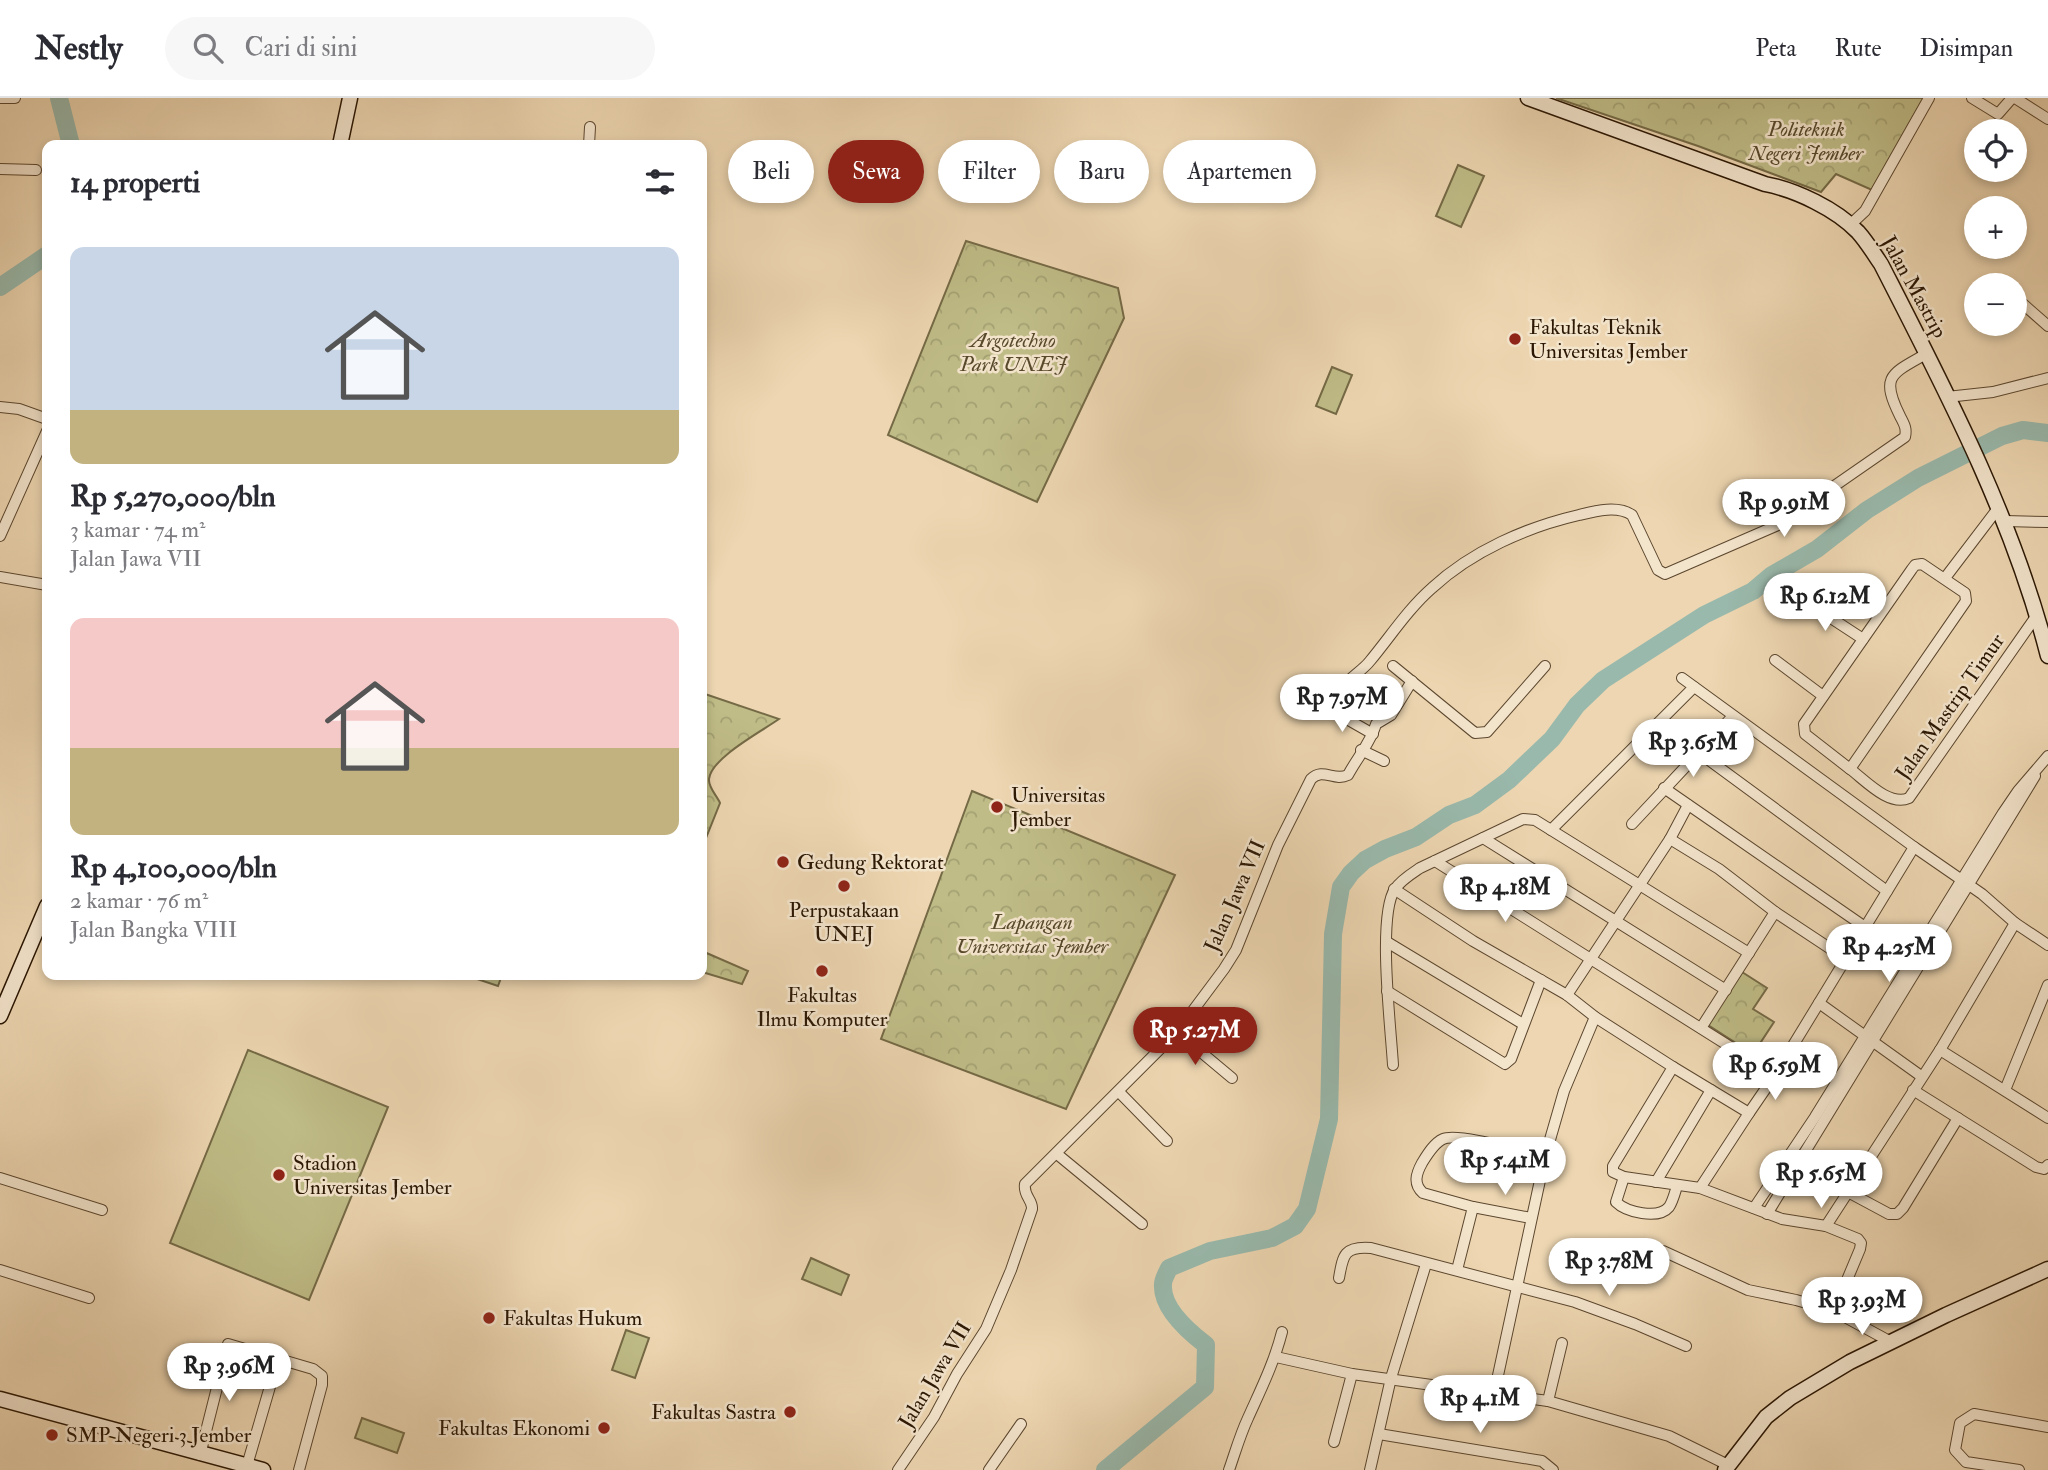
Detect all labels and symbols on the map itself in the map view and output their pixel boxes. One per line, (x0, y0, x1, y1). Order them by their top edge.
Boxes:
park label: Politeknik Negeri Jember (1748, 116, 1864, 167)
street label: Jalan Mastrip (1874, 230, 1953, 343)
place label: Fakultas Teknik Universitas Jember (1529, 314, 1688, 365)
park label: Argotechno Park UNEJ (959, 327, 1068, 378)
marker: Fakultas Teknik Universitas Jember (1507, 331, 1523, 347)
pin: Rp 9.91M (1712, 480, 1856, 539)
pin: Rp 6.12M (1753, 574, 1897, 633)
street label: Jalan Mastrip Timur (1889, 628, 2011, 786)
pin: Rp 7.97M (1270, 674, 1414, 734)
pin: Rp 3.65M (1621, 720, 1765, 779)
place label: Universitas Jember (1010, 782, 1105, 833)
marker: Universitas Jember (989, 799, 1005, 815)
street label: Jalan Jawa VII (1198, 836, 1272, 957)
place label: Gedung Rektorat (797, 849, 944, 876)
marker: Gedung Rektorat (775, 854, 791, 870)
pin: Rp 4.18M (1433, 864, 1577, 924)
marker: Perpustakaan UNEJ (836, 878, 852, 894)
place label: Perpustakaan UNEJ (789, 897, 899, 948)
park label: Lapangan Universitas Jember (956, 909, 1109, 960)
pin: Rp 4.25M (1817, 924, 1961, 984)
marker: Fakultas Ilmu Komputer (814, 963, 830, 979)
place label: Fakultas Ilmu Komputer (757, 982, 888, 1033)
pin: Rp 5.27M (1123, 1007, 1267, 1067)
pin: Rp 6.59M (1703, 1042, 1847, 1102)
pin: Rp 5.41M (1433, 1138, 1577, 1197)
place label: Stadion Universitas Jember (293, 1150, 452, 1201)
pin: Rp 5.65M (1749, 1150, 1893, 1210)
marker: Stadion Universitas Jember (271, 1167, 287, 1183)
pin: Rp 3.78M (1537, 1238, 1681, 1298)
pin: Rp 3.93M (1790, 1278, 1934, 1337)
place label: Fakultas Hukum (503, 1305, 642, 1332)
marker: Fakultas Hukum (481, 1310, 497, 1326)
street label: Jalan Jawa VII (892, 1317, 977, 1434)
pin: Rp 3.96M (157, 1344, 301, 1403)
pin: Rp 4.1M (1415, 1376, 1545, 1435)
place label: Fakultas Sastra (651, 1399, 776, 1426)
marker: Fakultas Sastra (782, 1404, 798, 1420)
place label: Fakultas Ekonomi (438, 1415, 590, 1442)
marker: Fakultas Ekonomi (596, 1420, 612, 1436)
place label: SMP Negeri 3 Jember (66, 1422, 251, 1449)
marker: SMP Negeri 3 Jember (44, 1427, 60, 1443)

